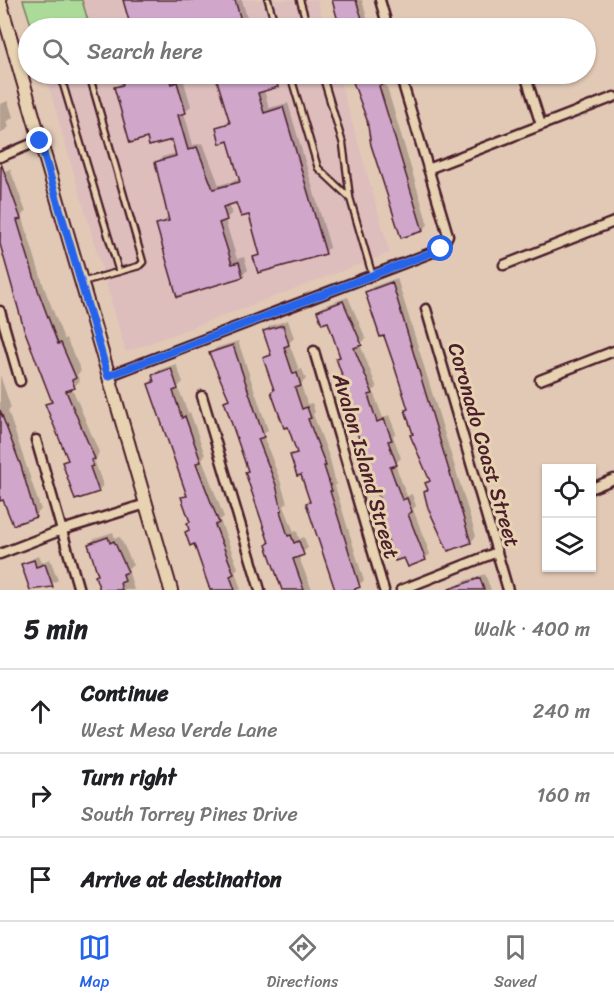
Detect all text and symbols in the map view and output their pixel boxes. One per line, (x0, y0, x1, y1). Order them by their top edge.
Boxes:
search box (18, 18, 596, 84)
text: Search here (87, 32, 203, 71)
icon: search (39, 35, 72, 68)
route end (26, 127, 52, 153)
route start (427, 235, 453, 261)
street label: Coronado Coast Street (437, 338, 531, 552)
street label: Avalon Island Street (321, 368, 411, 563)
map controls (542, 464, 596, 572)
button: locate (542, 464, 596, 518)
button: layers (542, 518, 596, 572)
text: 5 min (24, 606, 88, 652)
text: Walk · 400 m (474, 612, 590, 647)
text: Continue (81, 674, 169, 713)
text: 240 m (533, 694, 590, 729)
icon: ahead (24, 695, 57, 728)
text: West Mesa Verde Lane (81, 713, 277, 748)
text: Turn right (81, 758, 176, 797)
text: 160 m (537, 778, 590, 813)
icon: right (24, 779, 57, 812)
text: South Torrey Pines Drive (81, 797, 298, 832)
text: Arrive at destination (81, 860, 282, 899)
icon: arrive (24, 863, 57, 896)
tab: Map (78, 931, 111, 996)
tab: Directions (267, 931, 338, 996)
tab: Saved (494, 931, 536, 996)

